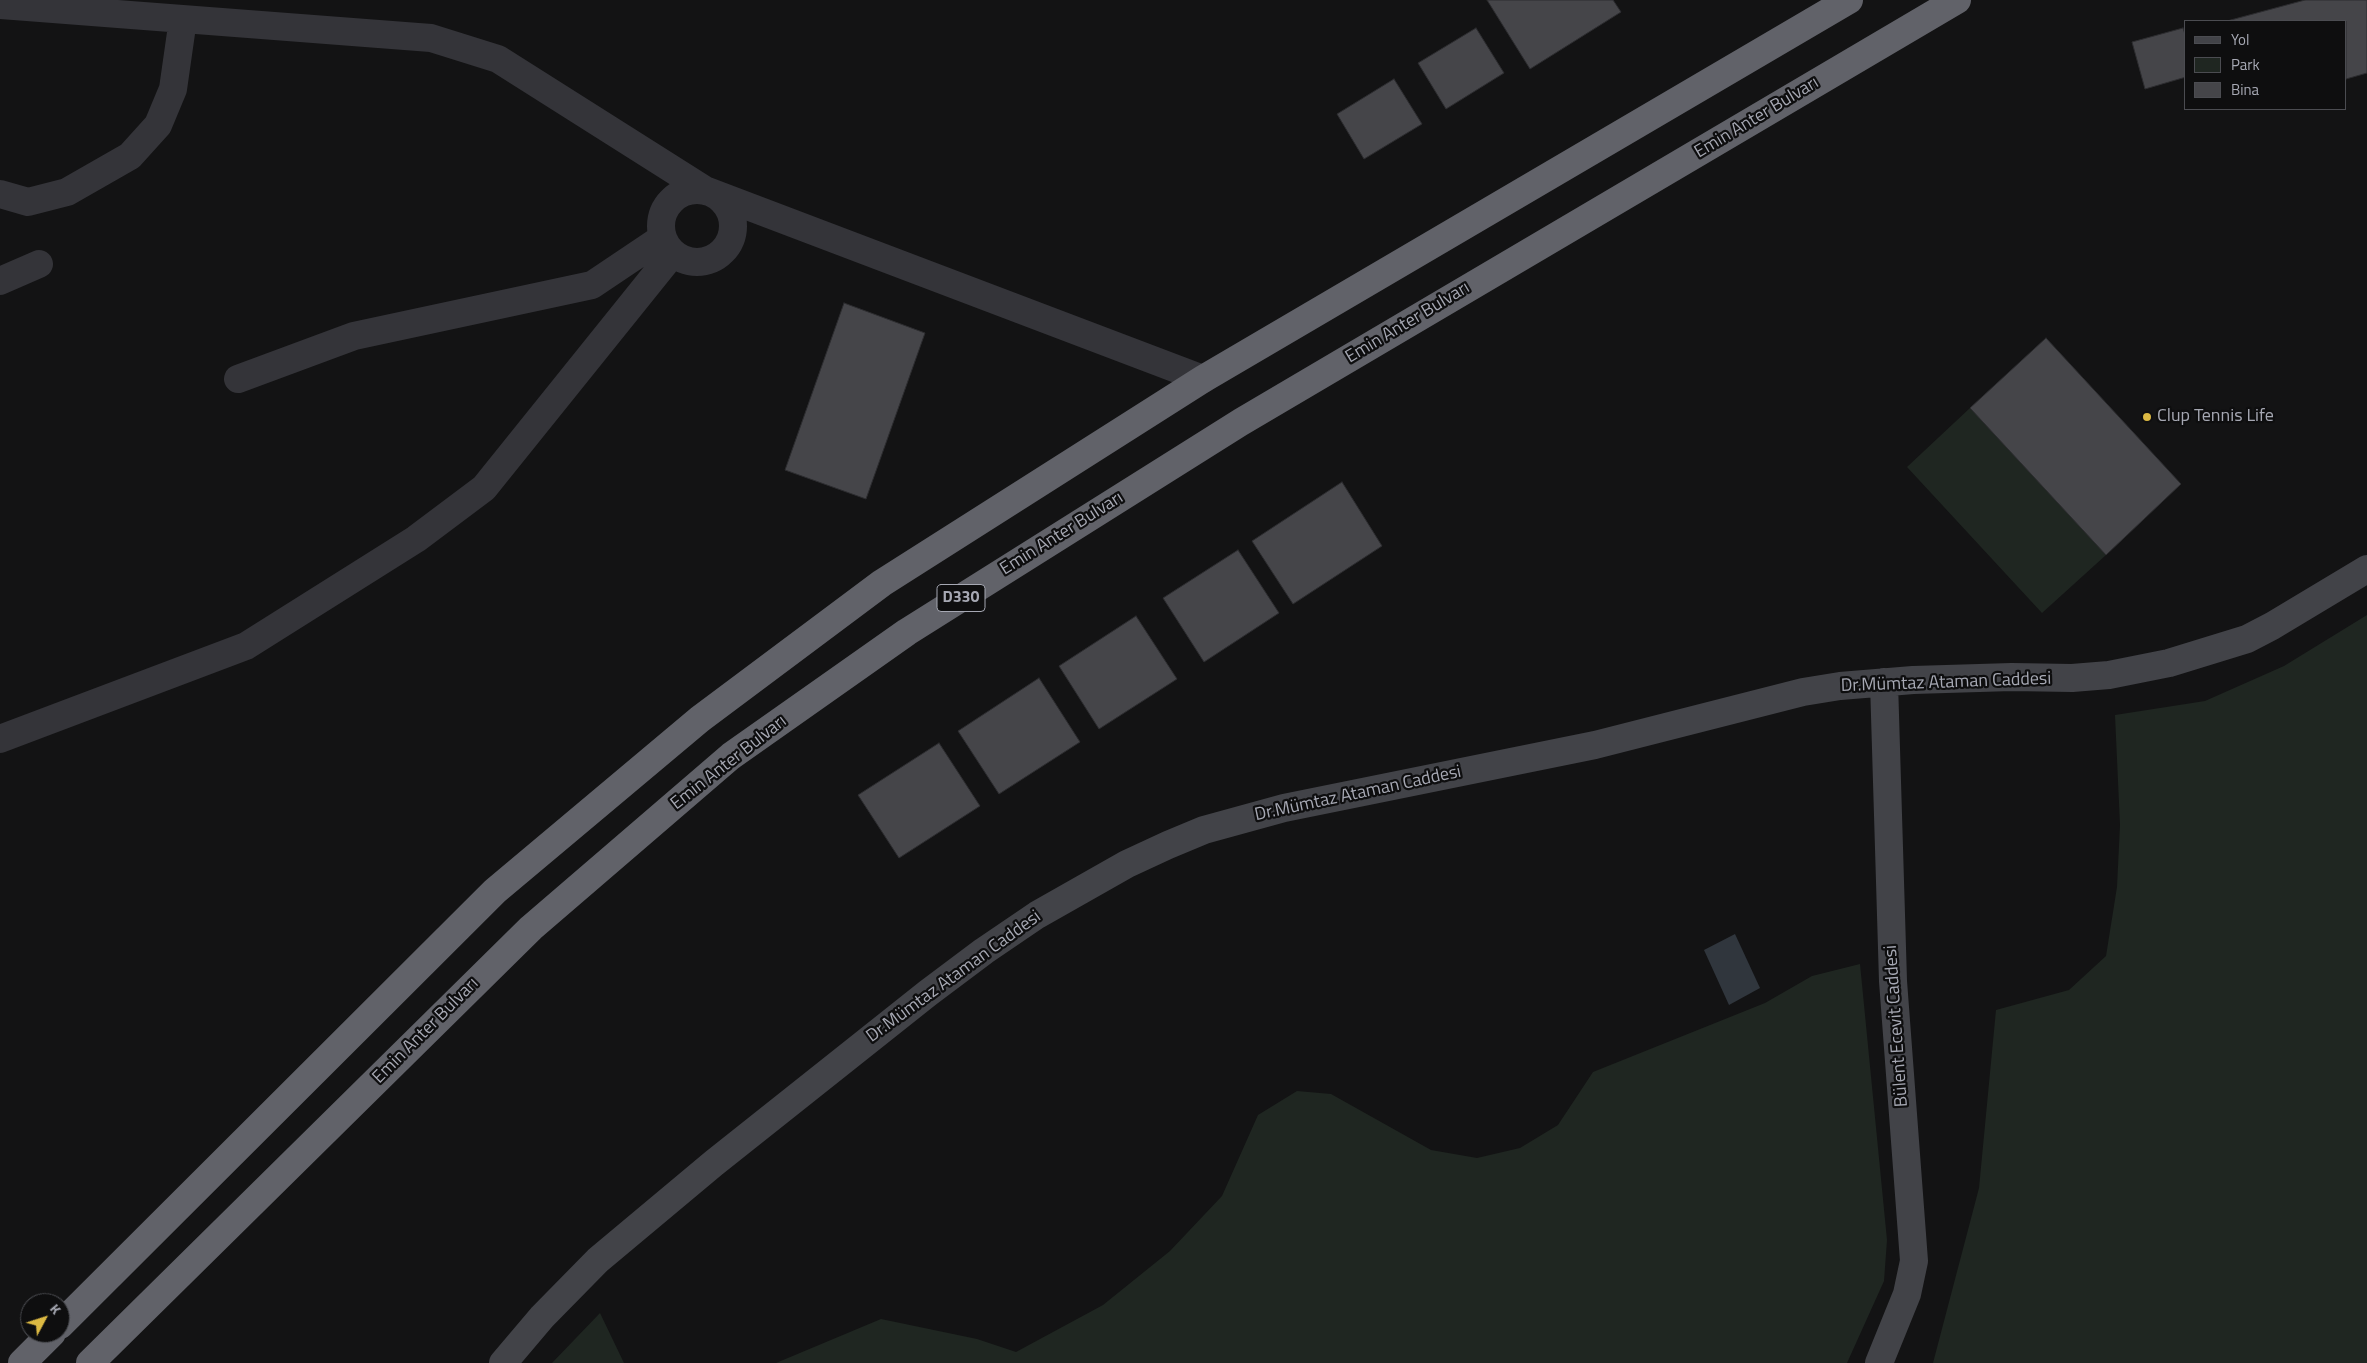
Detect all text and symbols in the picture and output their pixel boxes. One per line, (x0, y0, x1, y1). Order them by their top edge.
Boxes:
legend (2184, 20, 2347, 110)
text: Yol (2231, 28, 2249, 51)
text: Park (2231, 53, 2260, 76)
street label: Emin Anter Bulvarı (1691, 72, 1823, 164)
text: Bina (2231, 78, 2259, 101)
street label: Emin Anter Bulvarı (1342, 277, 1474, 369)
place label: Clup Tennis Life (2157, 406, 2274, 428)
marker: Clup Tennis Life (2141, 411, 2153, 423)
street label: Emin Anter Bulvarı (996, 487, 1128, 581)
road number: D330 (937, 584, 985, 612)
street label: Dr.Mümtaz Ataman Caddesi (1840, 669, 2052, 697)
street label: Emin Anter Bulvarı (667, 711, 791, 815)
street label: Dr.Mümtaz Ataman Caddesi (1253, 762, 1463, 826)
street label: Dr.Mümtaz Ataman Caddesi (862, 906, 1046, 1048)
street label: Bülent Ecevit Caddesi (1881, 944, 1913, 1108)
street label: Emin Anter Bulvarı (369, 974, 483, 1088)
north arrow (20, 1293, 70, 1343)
text: K (45, 1299, 67, 1319)

